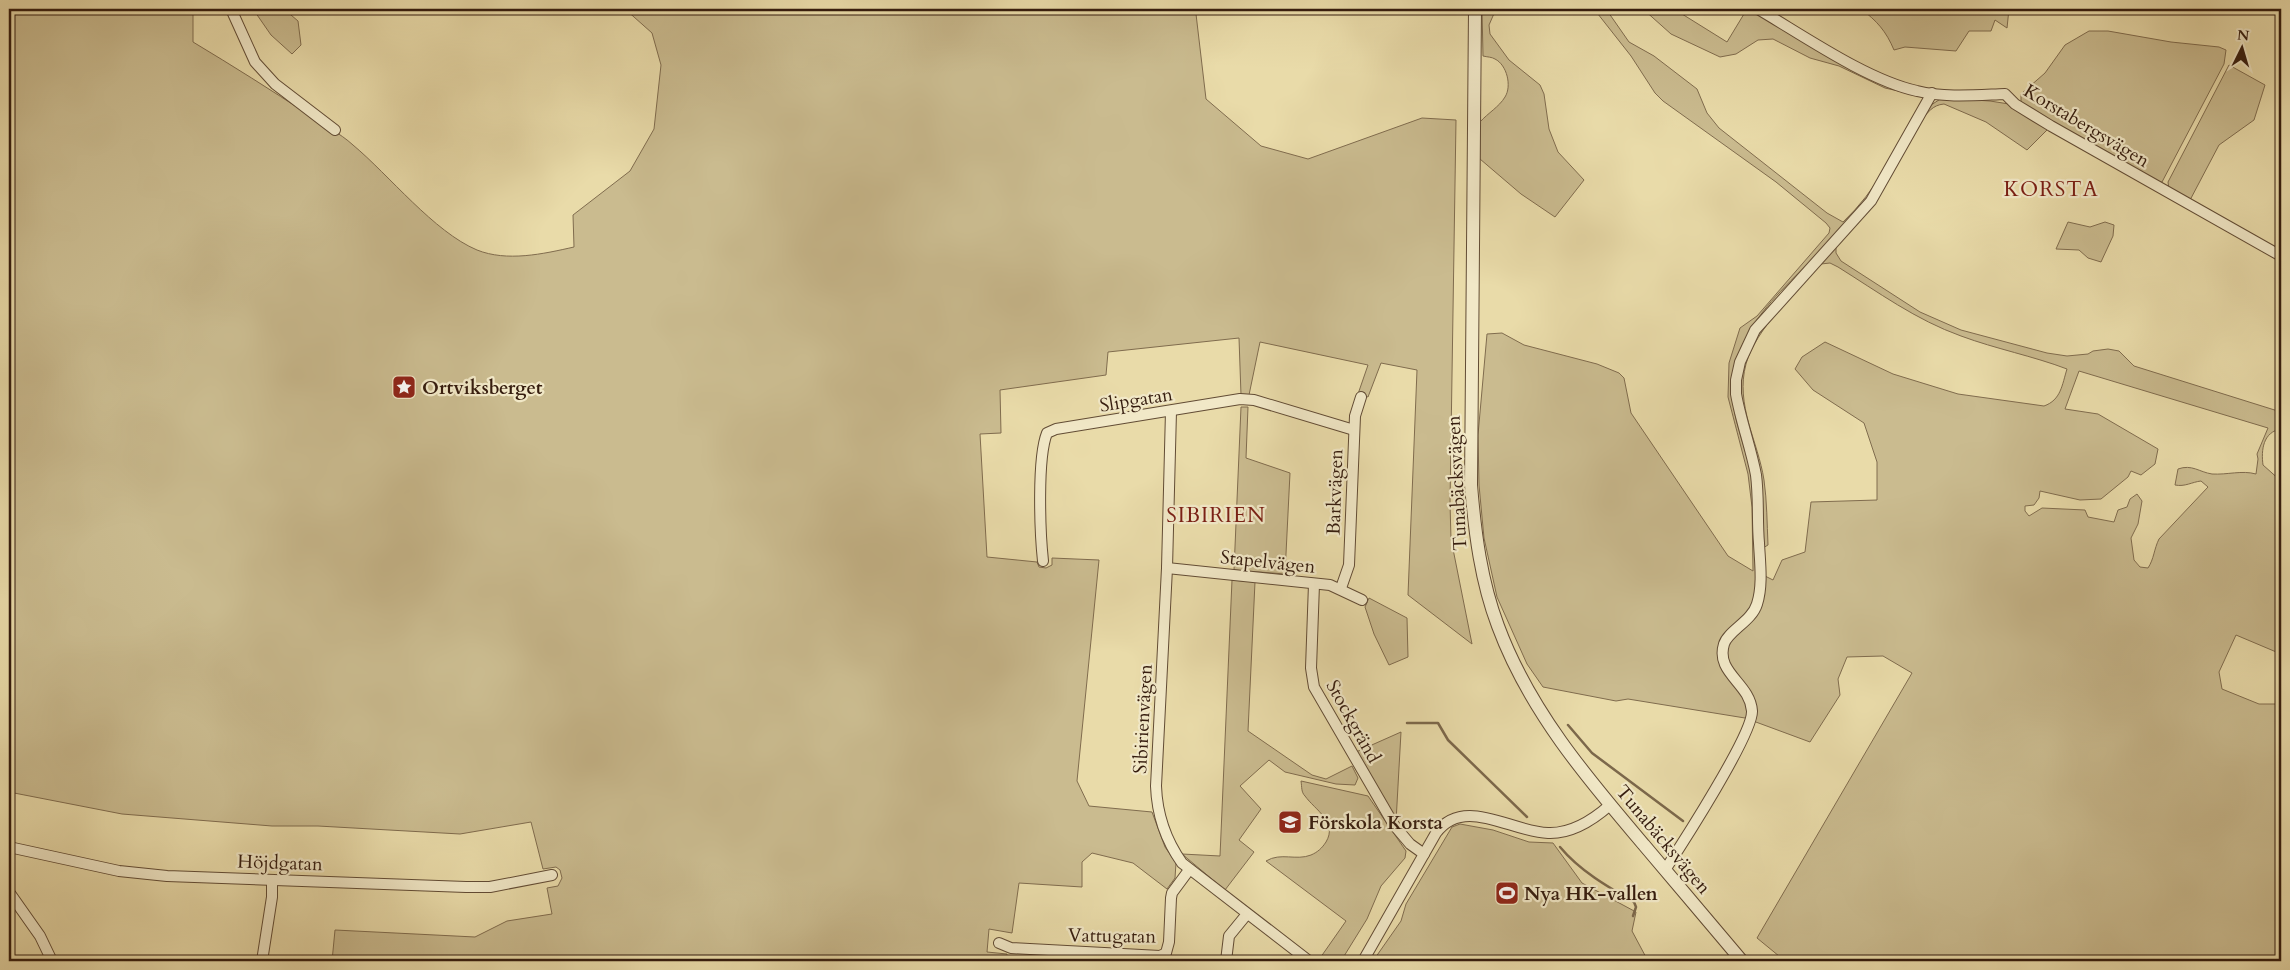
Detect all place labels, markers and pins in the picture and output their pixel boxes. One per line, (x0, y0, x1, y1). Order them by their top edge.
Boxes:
place icon: Ortviksberget (391, 374, 417, 400)
place label: Ortviksberget (422, 375, 543, 401)
school or university icon: Förskola Korsta (1277, 809, 1303, 835)
place label: Förskola Korsta (1308, 810, 1444, 836)
sports icon: Nya HK-vallen (1494, 880, 1520, 906)
place label: Nya HK-vallen (1524, 881, 1658, 907)

